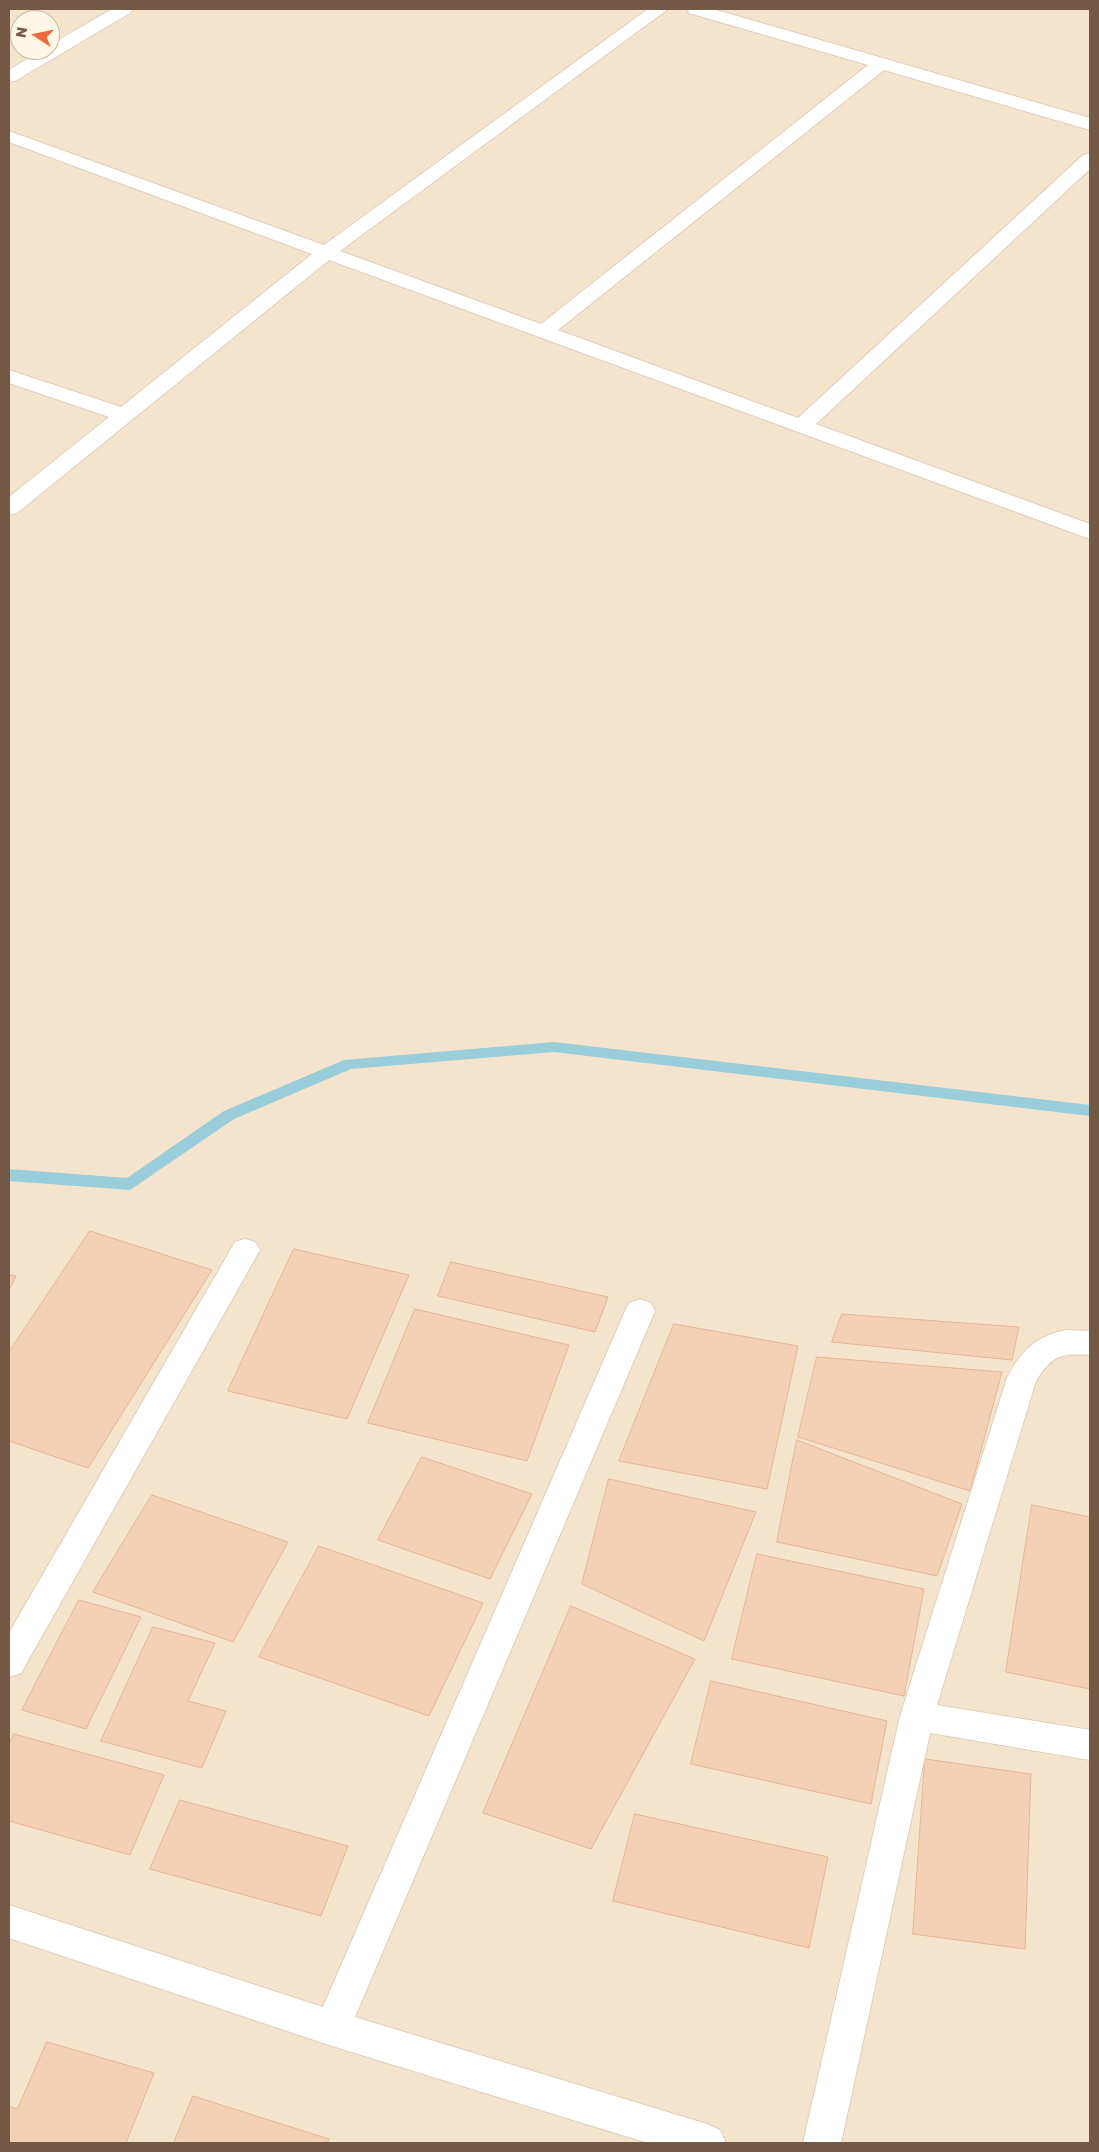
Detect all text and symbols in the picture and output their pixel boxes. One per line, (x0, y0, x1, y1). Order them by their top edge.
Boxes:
north arrow (10, 10, 60, 60)
text: N (11, 25, 30, 39)

